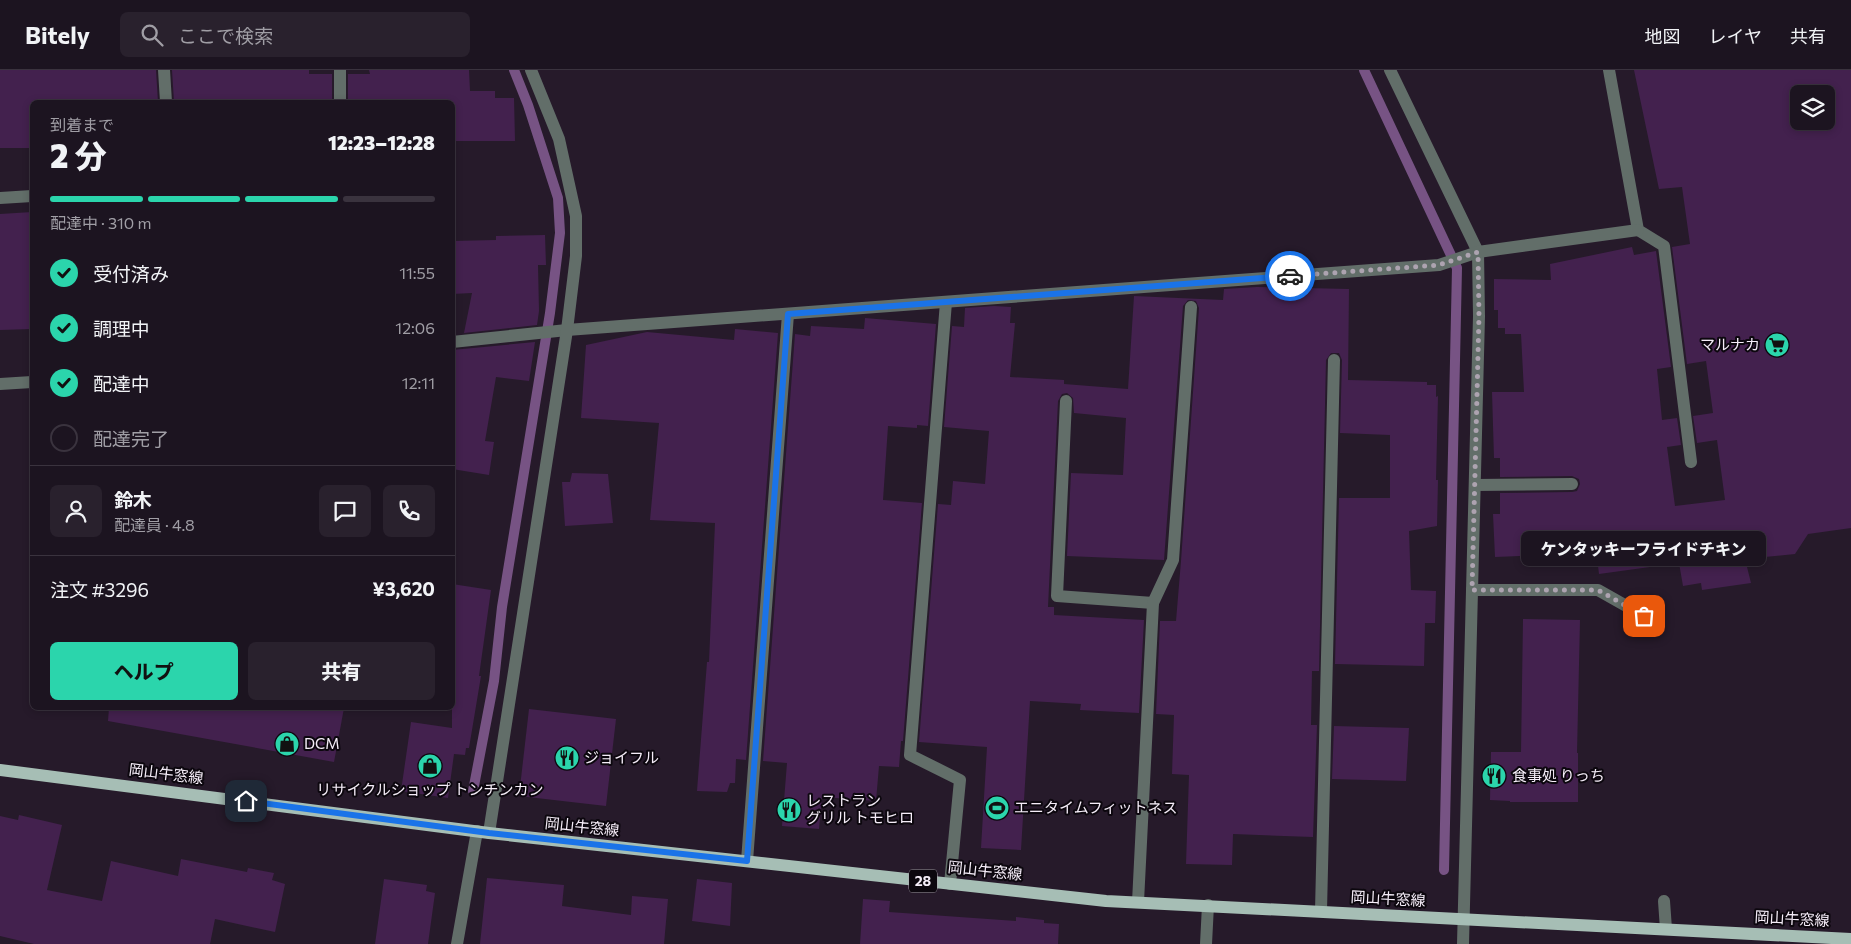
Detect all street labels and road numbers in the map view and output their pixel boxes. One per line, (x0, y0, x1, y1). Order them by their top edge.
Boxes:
street label: 岡山牛窓線 (128, 760, 204, 787)
street label: 岡山牛窓線 (544, 813, 620, 839)
street label: 岡山牛窓線 (947, 857, 1023, 883)
road number: 28 (909, 869, 937, 892)
street label: 岡山牛窓線 (1350, 887, 1426, 909)
street label: 岡山牛窓線 (1754, 907, 1830, 929)

